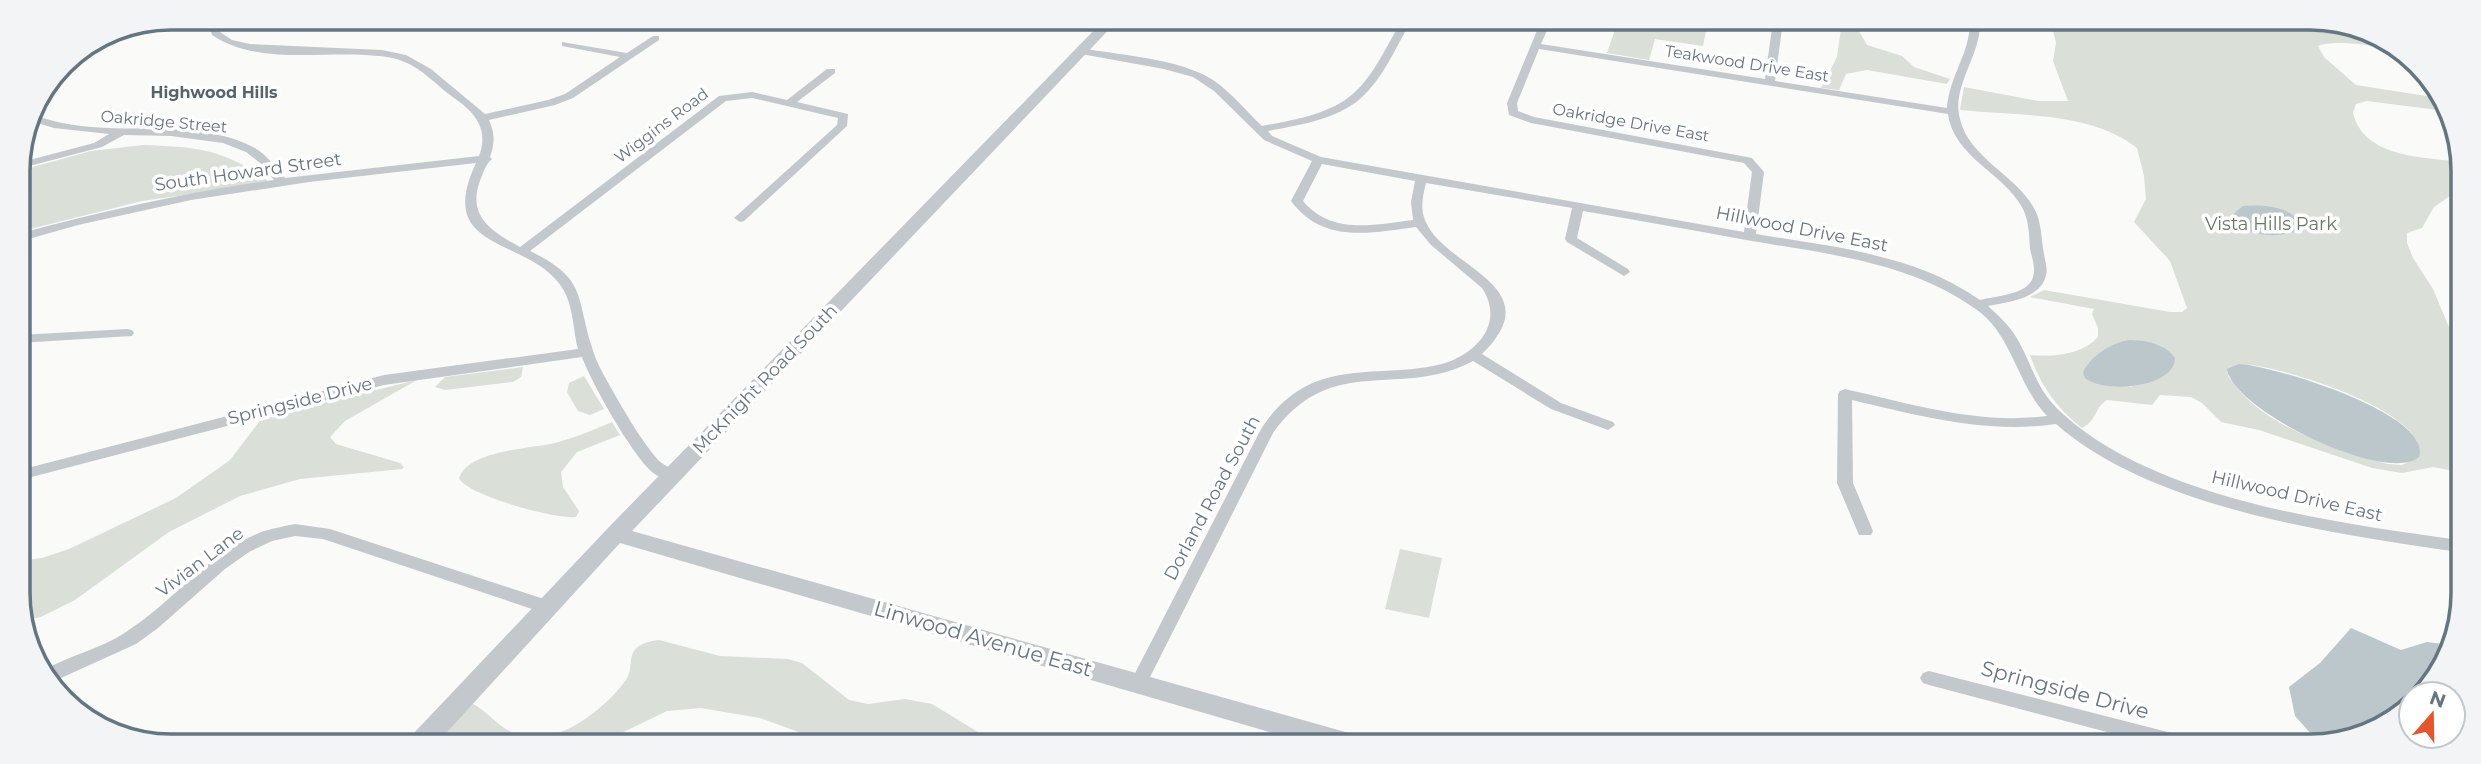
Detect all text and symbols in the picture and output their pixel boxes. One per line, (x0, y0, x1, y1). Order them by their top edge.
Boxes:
street label: Teakwood Drive East (1664, 41, 1831, 86)
district label: Highwood Hills (150, 83, 278, 102)
street label: Wiggins Road (611, 84, 712, 167)
street label: Oakridge Drive East (1551, 99, 1711, 146)
street label: Oakridge Street (100, 107, 229, 137)
street label: South Howard Street (153, 148, 343, 196)
street label: Hillwood Drive East (1714, 202, 1890, 256)
park label: Vista Hills Park (2205, 213, 2337, 235)
street label: McKnight Road South (688, 300, 842, 458)
street label: Springside Drive (225, 372, 375, 430)
street label: Dorland Road South (1159, 412, 1265, 584)
street label: Hillwood Drive East (2209, 466, 2385, 526)
street label: Vivian Lane (152, 522, 248, 602)
street label: Linwood Avenue East (871, 595, 1095, 682)
street label: Springside Drive (1978, 655, 2152, 724)
north arrow (2397, 680, 2467, 750)
text: N (2426, 686, 2449, 713)

